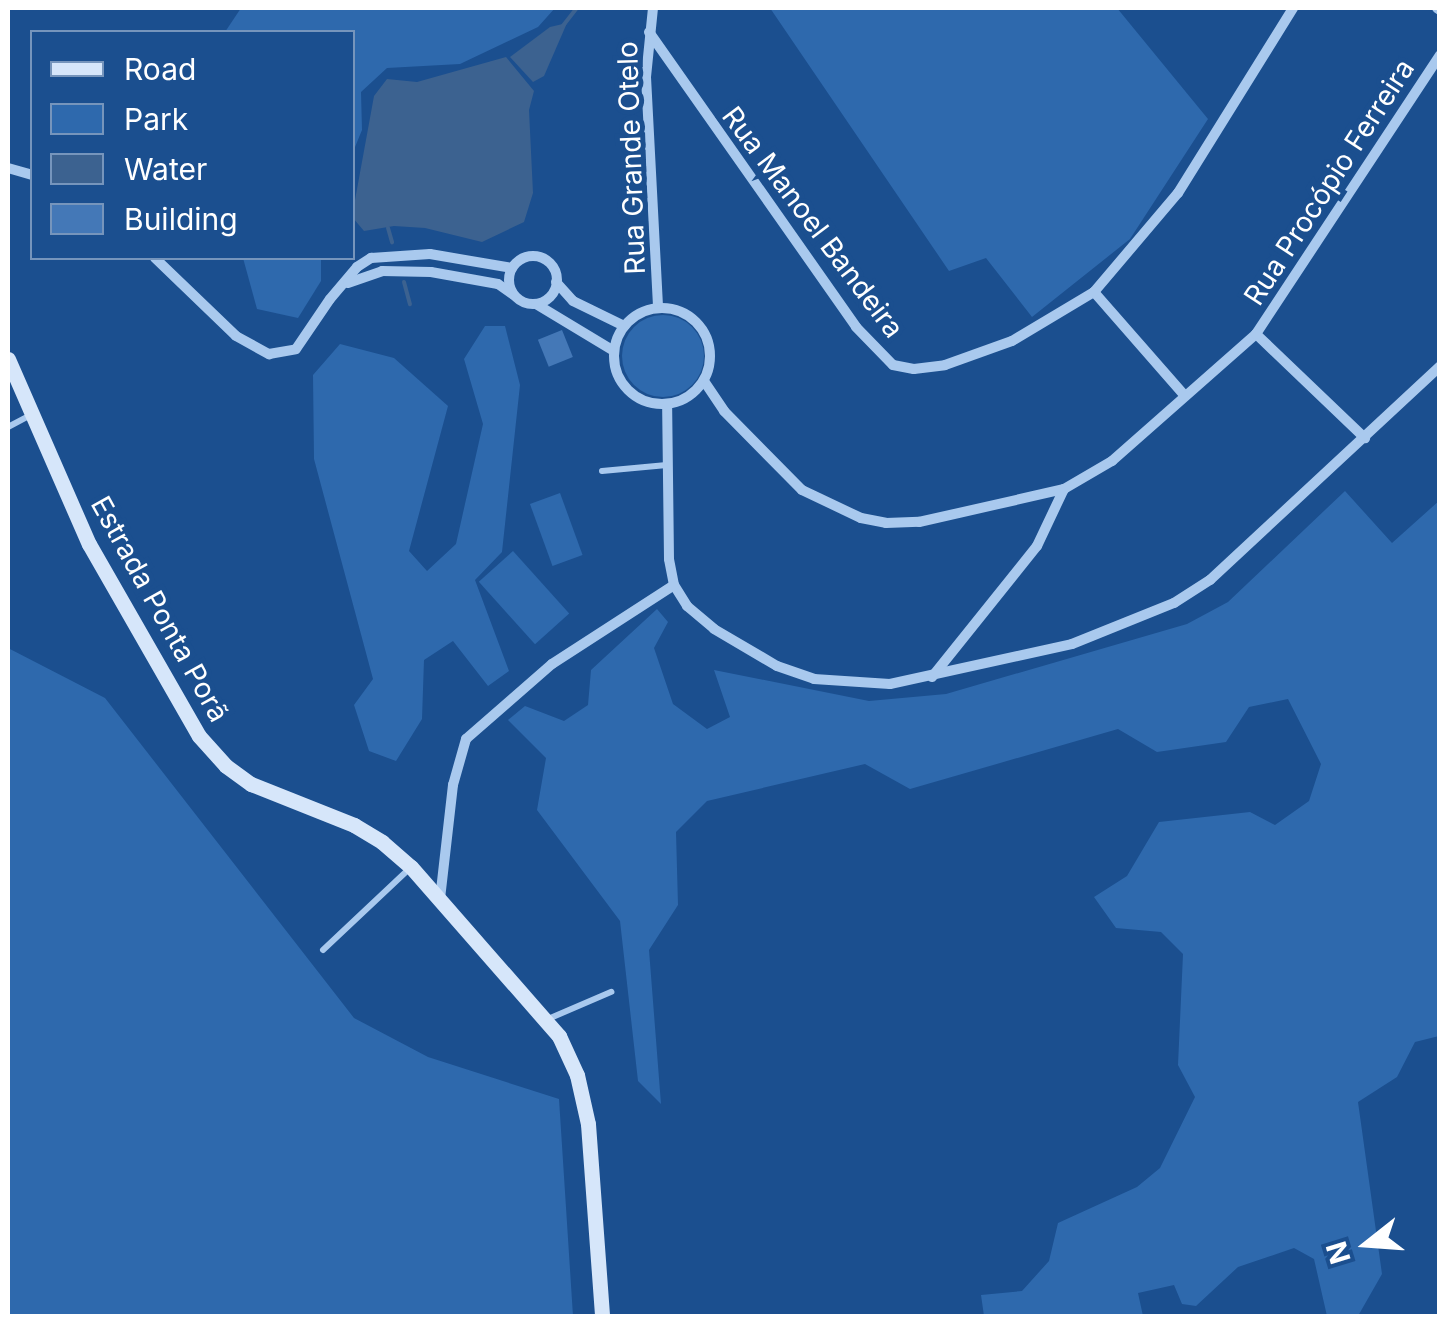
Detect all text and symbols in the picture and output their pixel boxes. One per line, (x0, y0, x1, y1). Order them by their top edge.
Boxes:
legend (30, 30, 355, 260)
street label: Rua Grande Otelo (610, 41, 652, 275)
text: Road (124, 51, 196, 87)
street label: Rua Procópio Ferreira (1237, 53, 1421, 311)
street label: Rua Manoel Bandeira (715, 100, 911, 344)
text: Park (124, 101, 188, 137)
text: Water (124, 151, 207, 187)
text: Building (124, 201, 238, 237)
street label: Estrada Ponta Porã (84, 490, 236, 728)
north arrow (1317, 1194, 1417, 1294)
text: N (1319, 1238, 1358, 1268)

